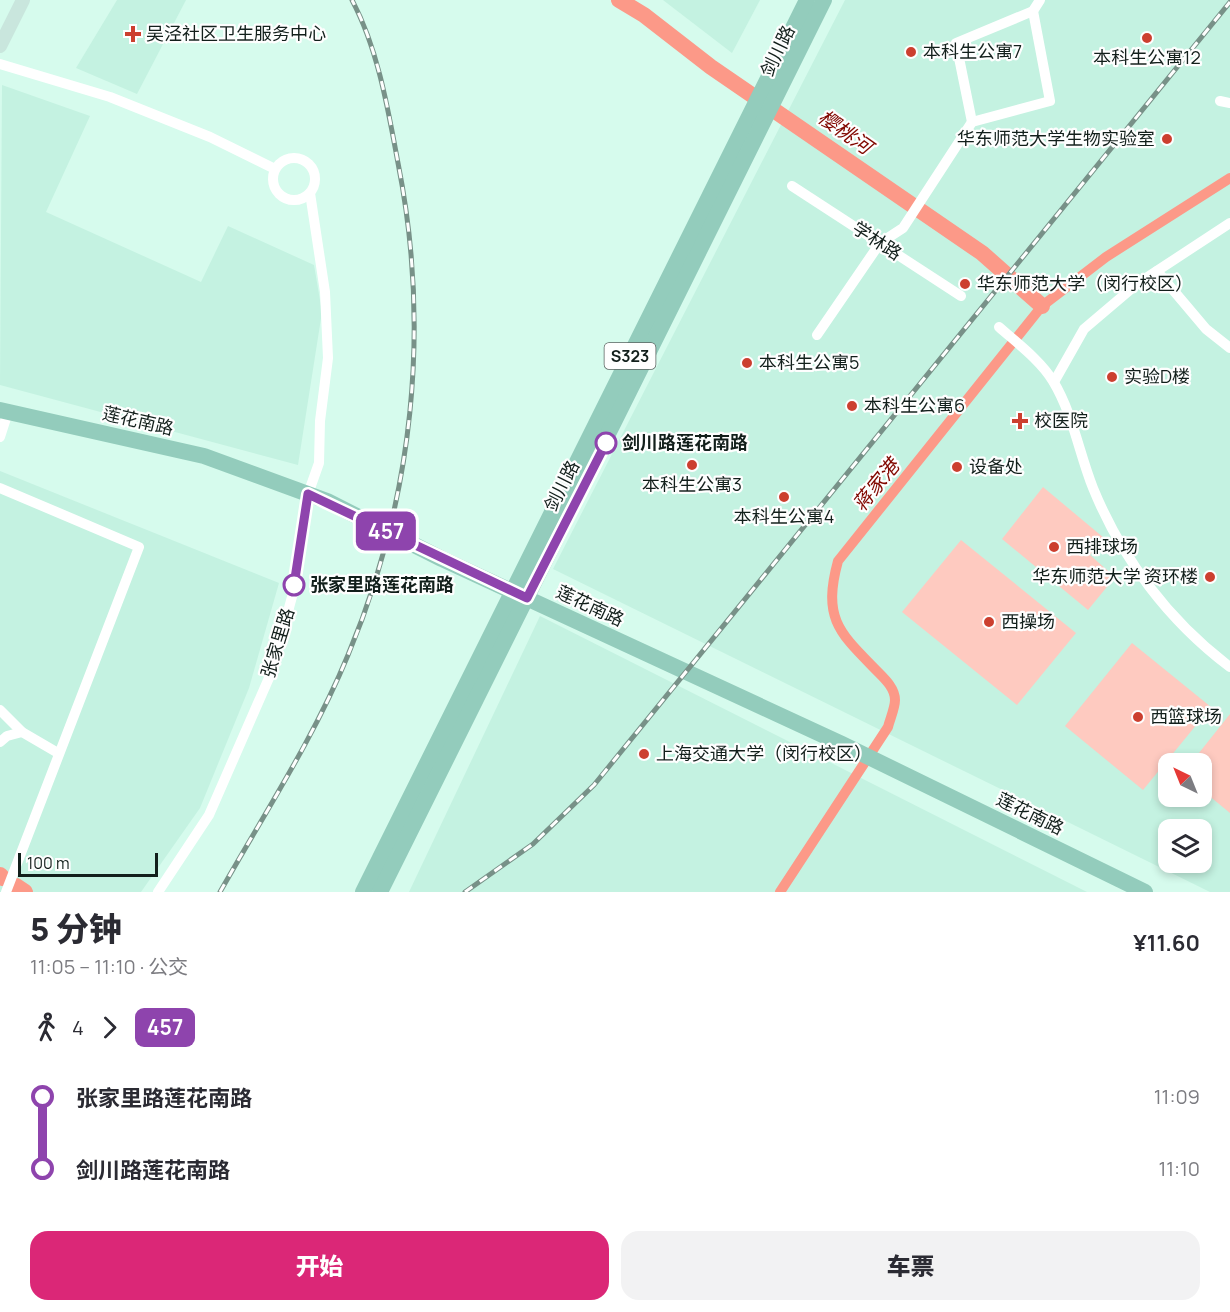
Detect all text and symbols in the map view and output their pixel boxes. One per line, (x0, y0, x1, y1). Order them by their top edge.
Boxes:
place label: 吴泾社区卫生服务中心 (146, 21, 326, 45)
street label: 剑川路 (754, 21, 800, 80)
marker: 吴泾社区卫生服务中心 (124, 25, 142, 43)
marker: 本科生公寓12 (1140, 31, 1154, 45)
place label: 本科生公寓7 (923, 39, 1022, 63)
marker: 本科生公寓7 (904, 45, 918, 59)
place label: 本科生公寓12 (1093, 45, 1201, 69)
water label: 樱桃河 (813, 103, 881, 162)
place label: 华东师范大学生物实验室 (957, 126, 1155, 150)
marker: 华东师范大学生物实验室 (1160, 132, 1174, 146)
street label: 学林路 (848, 215, 907, 265)
place label: 华东师范大学（闵行校区） (977, 271, 1193, 295)
marker: 华东师范大学（闵行校区） (958, 277, 972, 291)
road number: S323 (604, 343, 656, 369)
place label: 本科生公寓5 (759, 350, 859, 374)
marker: 本科生公寓5 (740, 356, 754, 370)
place label: 实验D楼 (1124, 364, 1190, 388)
marker: 实验D楼 (1105, 370, 1119, 384)
place label: 本科生公寓6 (864, 393, 965, 417)
marker: 本科生公寓6 (845, 399, 859, 413)
street label: 莲花南路 (100, 400, 176, 440)
place label: 校医院 (1034, 408, 1088, 432)
marker: 校医院 (1011, 412, 1029, 430)
place label: 剑川路莲花南路 (622, 430, 748, 454)
marker: 剑川路莲花南路 (595, 432, 617, 454)
water label: 蒋家港 (846, 451, 907, 516)
place label: 设备处 (969, 454, 1023, 478)
street label: 剑川路 (538, 456, 584, 515)
marker: 本科生公寓3 (685, 458, 699, 472)
marker: 设备处 (950, 460, 964, 474)
place label: 本科生公寓3 (642, 472, 742, 496)
marker: 本科生公寓4 (777, 490, 791, 504)
place label: 本科生公寓4 (734, 504, 834, 528)
line badge: 457 (352, 512, 420, 550)
text: 457 (368, 517, 404, 545)
place label: 西排球场 (1066, 534, 1138, 558)
marker: 西排球场 (1047, 540, 1061, 554)
place label: 华东师范大学 资环楼 (1032, 564, 1198, 588)
marker: 华东师范大学 资环楼 (1203, 570, 1217, 584)
place label: 张家里路莲花南路 (310, 572, 454, 596)
marker: 张家里路莲花南路 (283, 574, 305, 596)
street label: 莲花南路 (553, 579, 628, 631)
street label: 张家里路 (255, 605, 299, 681)
place label: 西操场 (1001, 609, 1055, 633)
marker: 西操场 (982, 615, 996, 629)
place label: 西篮球场 (1150, 704, 1222, 728)
marker: 西篮球场 (1131, 710, 1145, 724)
place label: 上海交通大学（闵行校区） (656, 741, 872, 765)
marker: 上海交通大学（闵行校区） (637, 747, 651, 761)
north arrow (1158, 753, 1212, 807)
map controls (1158, 753, 1212, 873)
street label: 莲花南路 (993, 787, 1068, 840)
button: layers (1158, 819, 1212, 873)
scale bar (18, 850, 158, 878)
text: 100 m (27, 852, 70, 874)
text: 5 分钟 (30, 906, 122, 951)
text: ¥11.60 (1133, 928, 1200, 958)
text: 11:05 – 11:10 · 公交 (30, 953, 188, 980)
icon: walk (30, 1011, 63, 1044)
icon: forward (93, 1011, 126, 1044)
text: 457 (147, 1013, 183, 1041)
text: 4 (72, 1014, 84, 1041)
text: 张家里路莲花南路 (76, 1083, 252, 1113)
text: 11:09 (1154, 1083, 1200, 1110)
text: 剑川路莲花南路 (76, 1155, 230, 1185)
text: 11:10 (1158, 1155, 1200, 1182)
button: 开始 (30, 1231, 609, 1300)
button: 车票 (621, 1231, 1200, 1300)

